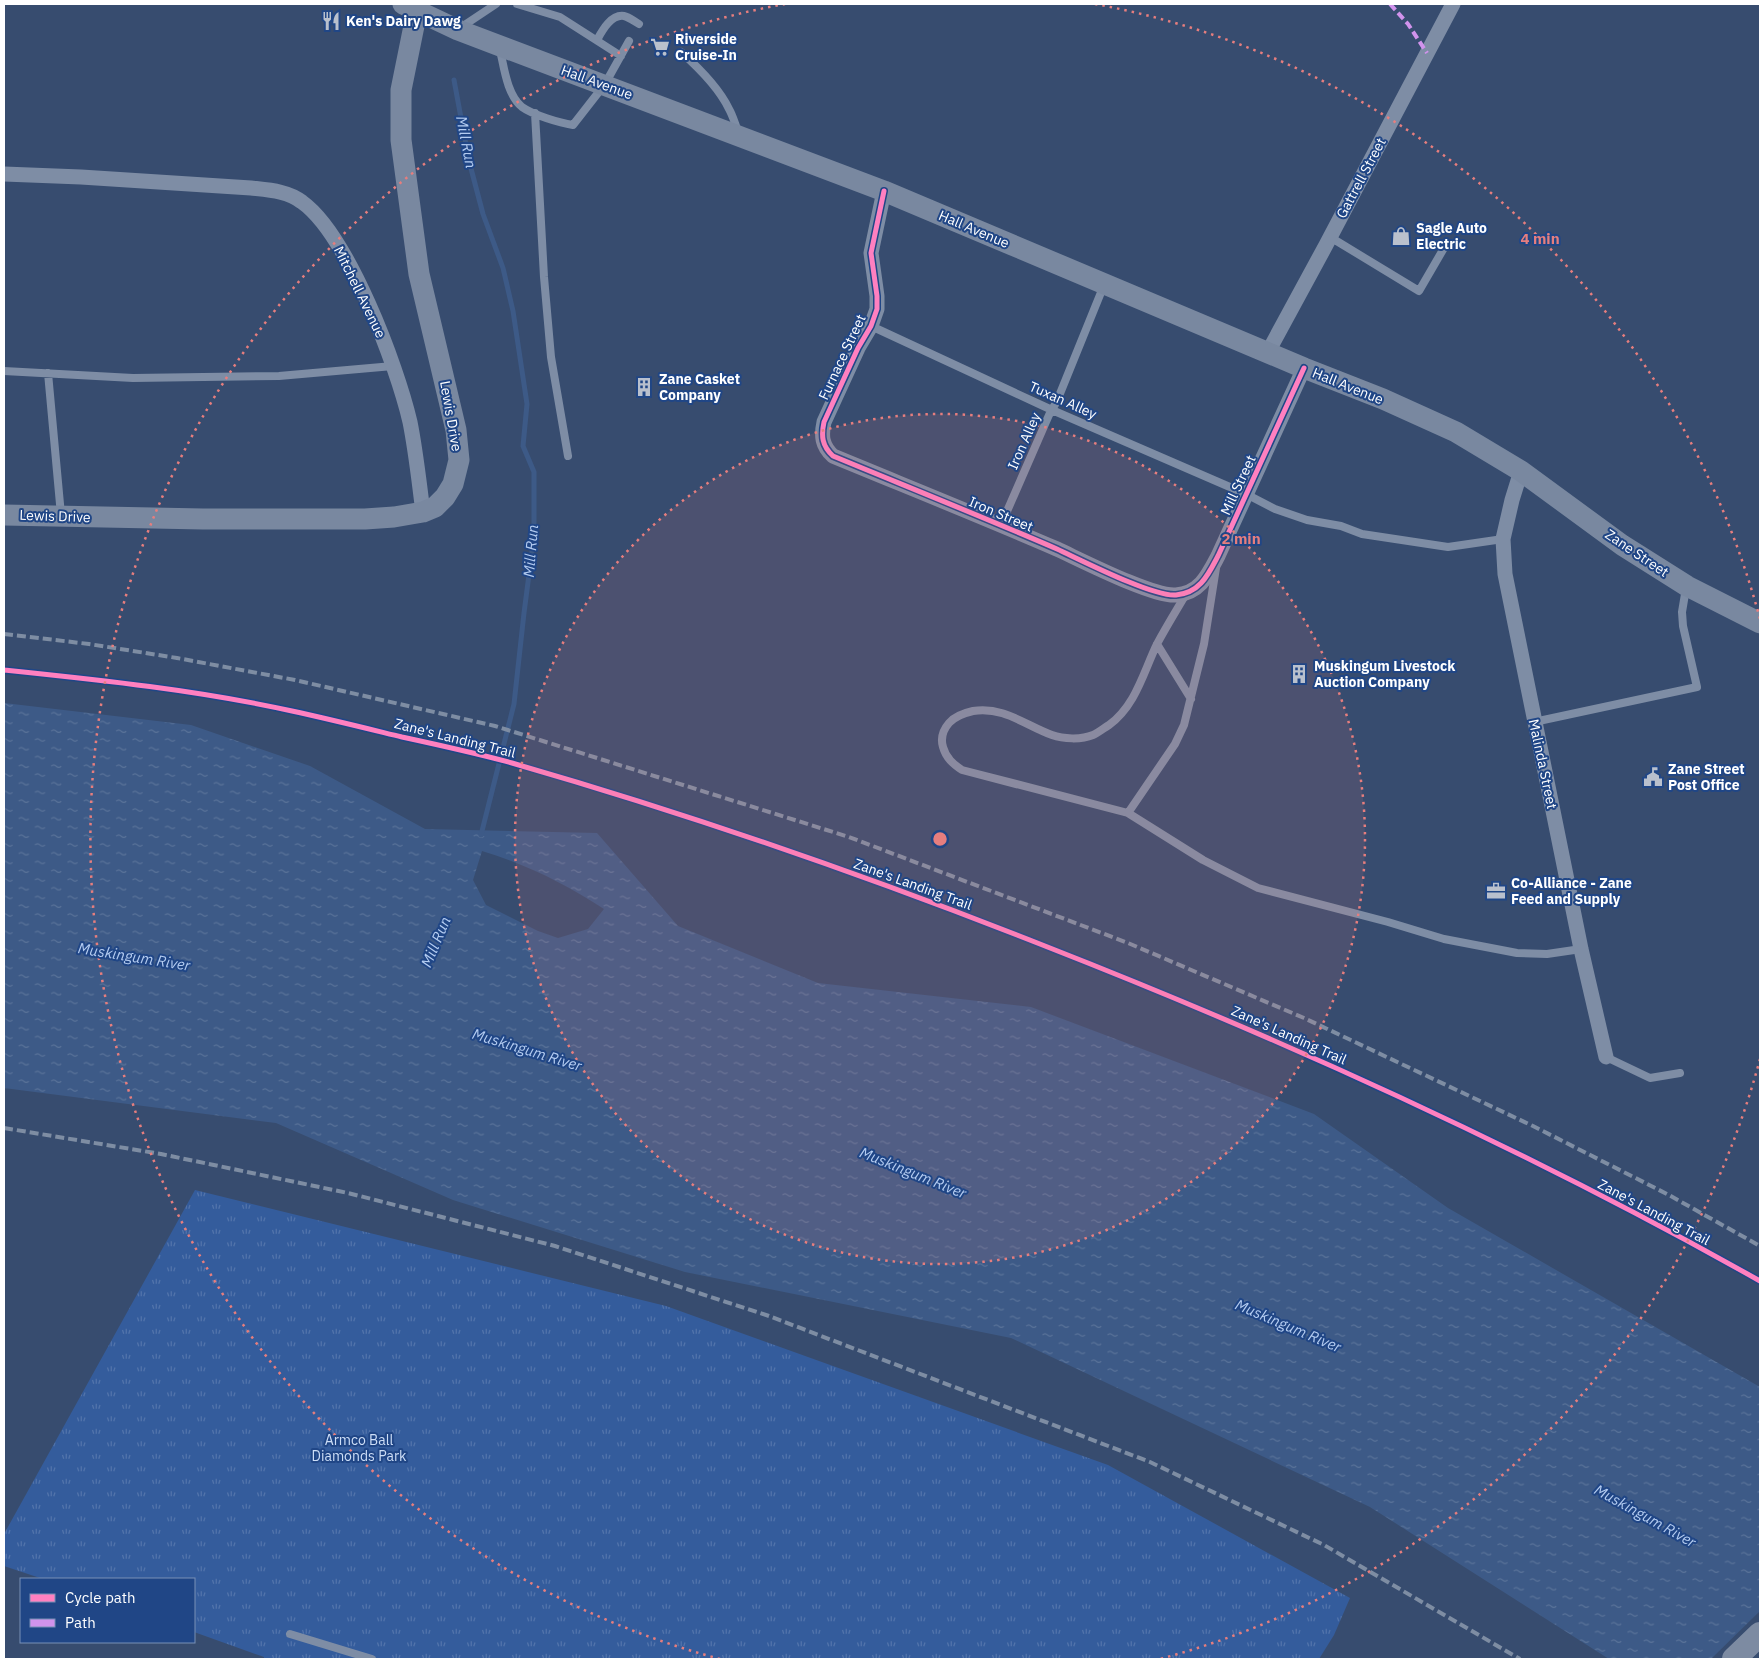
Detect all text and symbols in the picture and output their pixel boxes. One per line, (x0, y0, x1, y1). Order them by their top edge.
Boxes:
restaurant icon: Ken's Dairy Dawg (320, 10, 342, 32)
place label: Ken's Dairy Dawg (346, 12, 461, 30)
place label: Riverside Cruise-In (675, 30, 737, 64)
supermarket icon: Riverside Cruise-In (649, 36, 671, 58)
street label: Hall Avenue (559, 61, 636, 103)
water label: Mill Run (452, 114, 481, 170)
street label: Gattrell Street (1332, 134, 1390, 221)
street label: Hall Avenue (936, 206, 1012, 252)
place label: Sagle Auto Electric (1416, 219, 1487, 253)
shop icon: Sagle Auto Electric (1390, 225, 1412, 247)
text: 4 min (1520, 229, 1560, 248)
street label: Mitchell Avenue (330, 243, 390, 341)
street label: Furnace Street (814, 311, 870, 403)
street label: Hall Avenue (1310, 364, 1386, 409)
place label: Zane Casket Company (659, 370, 740, 404)
building icon: Zane Casket Company (633, 376, 655, 398)
street label: Tuxan Alley (1026, 377, 1100, 423)
street label: Lewis Drive (436, 379, 466, 453)
street label: Iron Alley (1003, 410, 1045, 472)
street label: Mill Street (1216, 452, 1260, 518)
street label: Iron Street (966, 492, 1036, 536)
street label: Lewis Drive (19, 506, 91, 526)
water label: Mill Run (519, 524, 542, 578)
street label: Zane Street (1602, 525, 1672, 581)
text: 2 min (1221, 529, 1261, 548)
place label: Muskingum Livestock Auction Company (1314, 657, 1456, 691)
building icon: Muskingum Livestock Auction Company (1288, 663, 1310, 685)
street label: Zane's Landing Trail (392, 714, 518, 762)
street label: Malinda Street (1525, 717, 1561, 811)
place label: Zane Street Post Office (1668, 760, 1745, 794)
public building icon: Zane Street Post Office (1642, 766, 1664, 788)
centre of rings (931, 830, 949, 848)
street label: Zane's Landing Trail (851, 854, 975, 914)
place label: Co-Alliance - Zane Feed and Supply (1511, 874, 1632, 908)
office icon: Co-Alliance - Zane Feed and Supply (1485, 880, 1507, 902)
water label: Mill Run (416, 914, 455, 970)
water label: Muskingum River (77, 938, 192, 975)
street label: Zane's Landing Trail (1229, 1001, 1350, 1069)
water label: Muskingum River (470, 1024, 585, 1075)
water label: Muskingum River (857, 1142, 970, 1203)
street label: Zane's Landing Trail (1595, 1175, 1713, 1249)
water label: Muskingum River (1232, 1295, 1345, 1357)
park label: Armco Ball Diamonds Park (312, 1431, 407, 1465)
water label: Muskingum River (1591, 1480, 1700, 1552)
legend (20, 1578, 195, 1643)
text: Cycle path (65, 1588, 136, 1607)
text: Path (65, 1613, 96, 1632)

